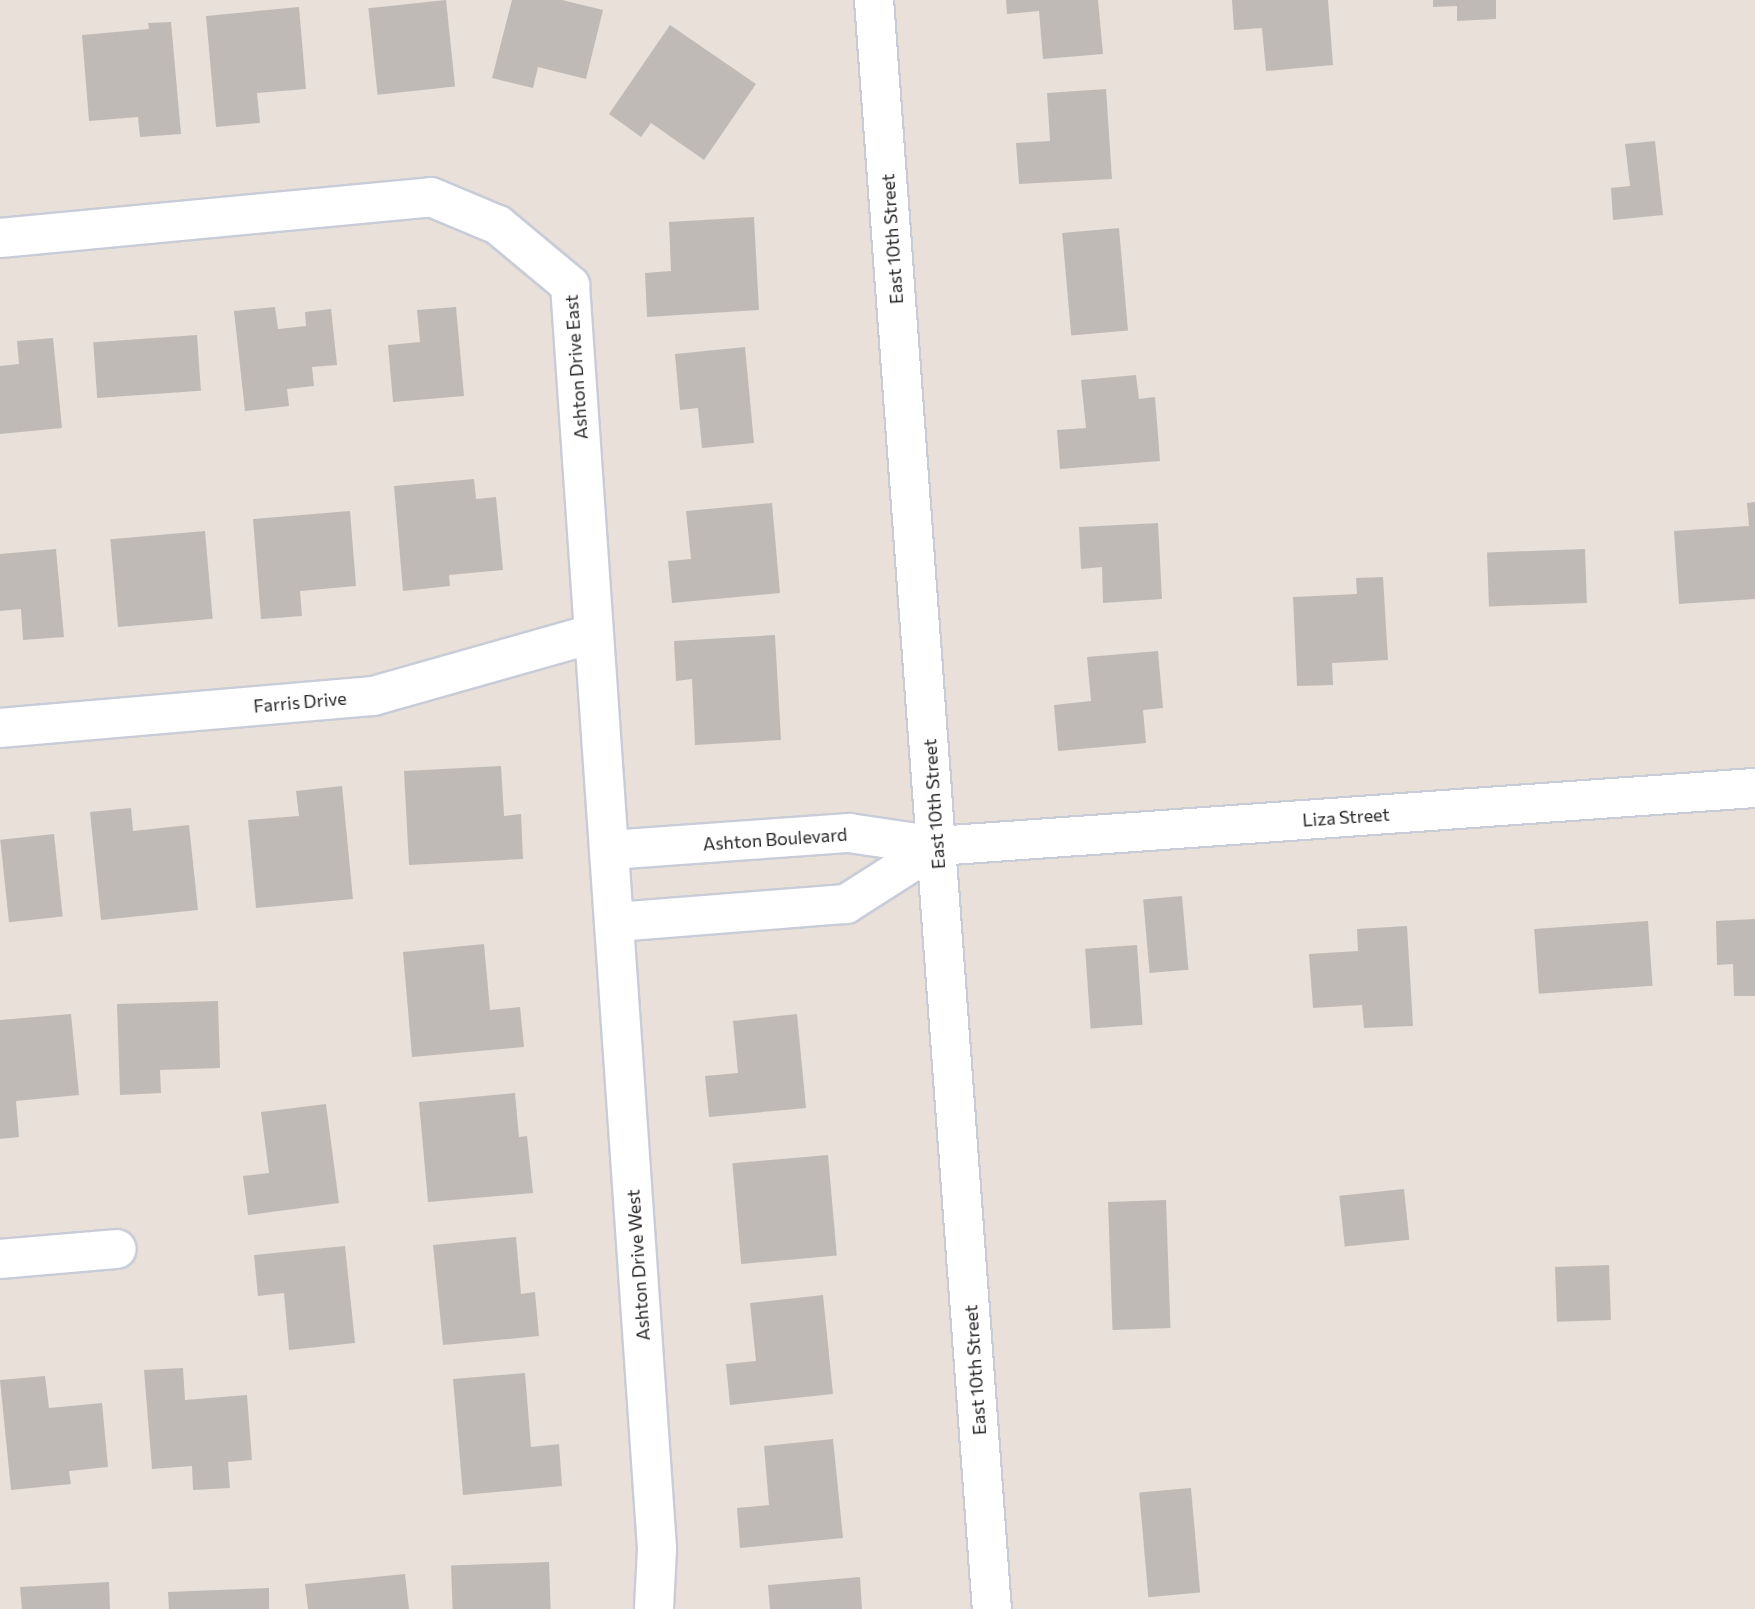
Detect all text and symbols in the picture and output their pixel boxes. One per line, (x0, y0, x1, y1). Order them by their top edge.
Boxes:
street label: East 10th Street (877, 173, 907, 305)
street label: Ashton Drive East (560, 294, 592, 440)
street label: Farris Drive (252, 687, 348, 717)
street label: East 10th Street (919, 738, 949, 870)
street label: Liza Street (1302, 803, 1390, 831)
street label: Ashton Boulevard (702, 823, 848, 855)
street label: Ashton Drive West (622, 1189, 654, 1341)
street label: East 10th Street (960, 1304, 990, 1436)

